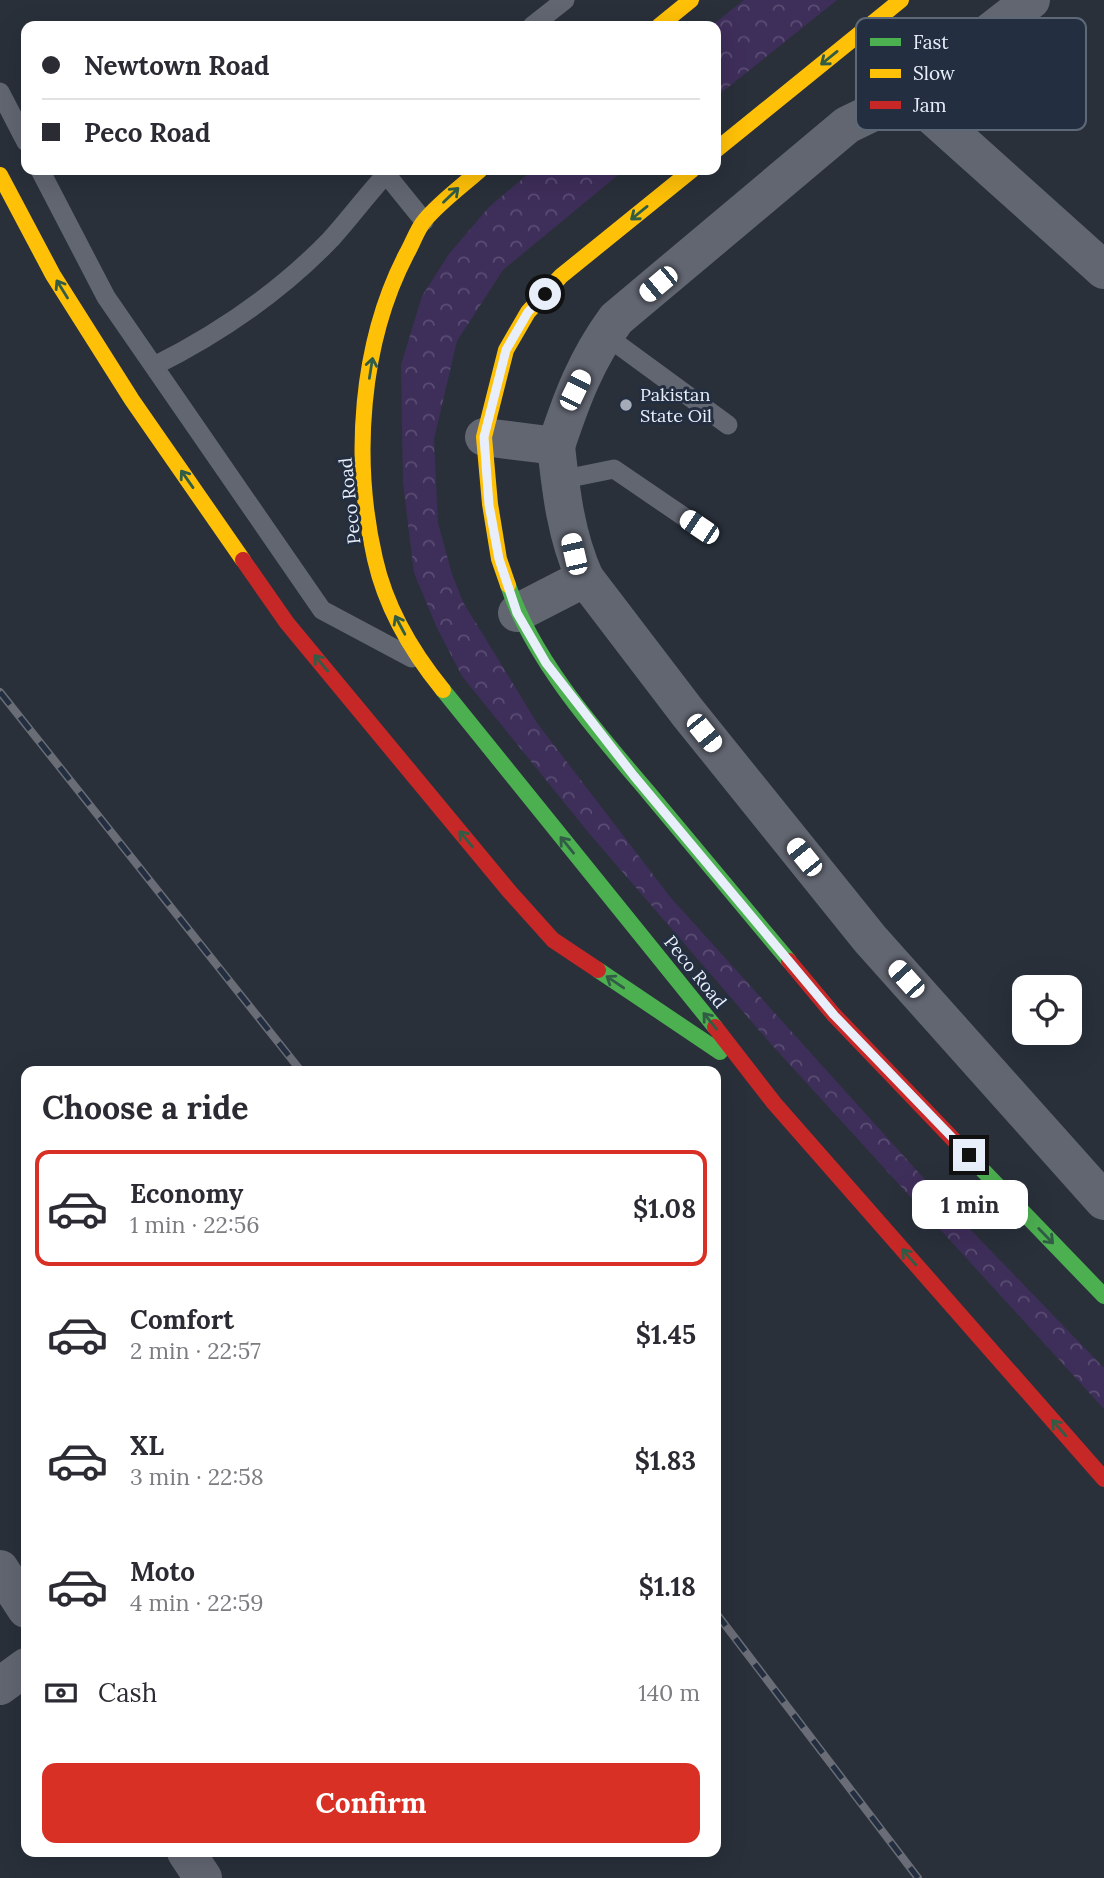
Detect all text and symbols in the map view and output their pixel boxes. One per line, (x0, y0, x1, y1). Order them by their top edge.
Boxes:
legend (856, 18, 1086, 130)
text: Fast (913, 30, 949, 54)
text: Newtown Road (84, 49, 270, 82)
one-way arrow (820, 51, 838, 66)
text: Slow (913, 61, 956, 85)
text: Jam (912, 93, 947, 117)
text: Peco Road (84, 116, 211, 149)
one-way arrow (442, 186, 459, 203)
one-way arrow (630, 205, 648, 220)
car (636, 262, 681, 306)
route start (529, 278, 561, 310)
one-way arrow (55, 280, 69, 300)
one-way arrow (365, 357, 378, 380)
car (557, 367, 594, 413)
place label: Pakistan State Oil (640, 383, 712, 427)
marker: Pakistan State Oil (618, 397, 634, 413)
street label: Peco Road (333, 456, 365, 545)
one-way arrow (180, 470, 194, 489)
car (676, 507, 723, 547)
car (560, 531, 589, 577)
one-way arrow (392, 616, 406, 636)
one-way arrow (313, 655, 329, 673)
car (683, 710, 726, 756)
one-way arrow (458, 830, 473, 848)
car (783, 834, 826, 880)
one-way arrow (559, 836, 575, 854)
street label: Peco Road (659, 931, 732, 1013)
car (885, 956, 928, 1002)
one-way arrow (606, 975, 625, 989)
map controls (1012, 975, 1082, 1045)
button: locate (1012, 975, 1082, 1045)
one-way arrow (703, 1013, 718, 1031)
text: Choose a ride (42, 1087, 249, 1128)
route end (953, 1139, 985, 1171)
icon: car (46, 1177, 109, 1240)
text: Economy (130, 1177, 243, 1210)
callout: 1 min (911, 1180, 1027, 1228)
text: 1 min (941, 1190, 999, 1219)
text: $1.08 (633, 1192, 696, 1225)
text: 1 min · 22:56 (130, 1210, 260, 1239)
one-way arrow (1038, 1227, 1055, 1244)
one-way arrow (901, 1248, 917, 1266)
icon: car (46, 1303, 109, 1366)
text: Comfort (130, 1303, 234, 1336)
text: $1.45 (636, 1318, 696, 1351)
text: 2 min · 22:57 (130, 1336, 261, 1365)
one-way arrow (1051, 1419, 1067, 1437)
icon: car (46, 1429, 109, 1492)
text: XL (130, 1429, 164, 1462)
text: $1.83 (635, 1444, 696, 1477)
text: 3 min · 22:58 (130, 1462, 264, 1491)
icon: car (46, 1555, 109, 1618)
text: Moto (130, 1555, 195, 1588)
text: $1.18 (639, 1570, 696, 1603)
text: 4 min · 22:59 (130, 1588, 264, 1617)
icon: cash (42, 1674, 80, 1712)
text: Cash (98, 1676, 157, 1709)
text: 140 m (638, 1678, 700, 1707)
button: Confirm (42, 1763, 700, 1843)

